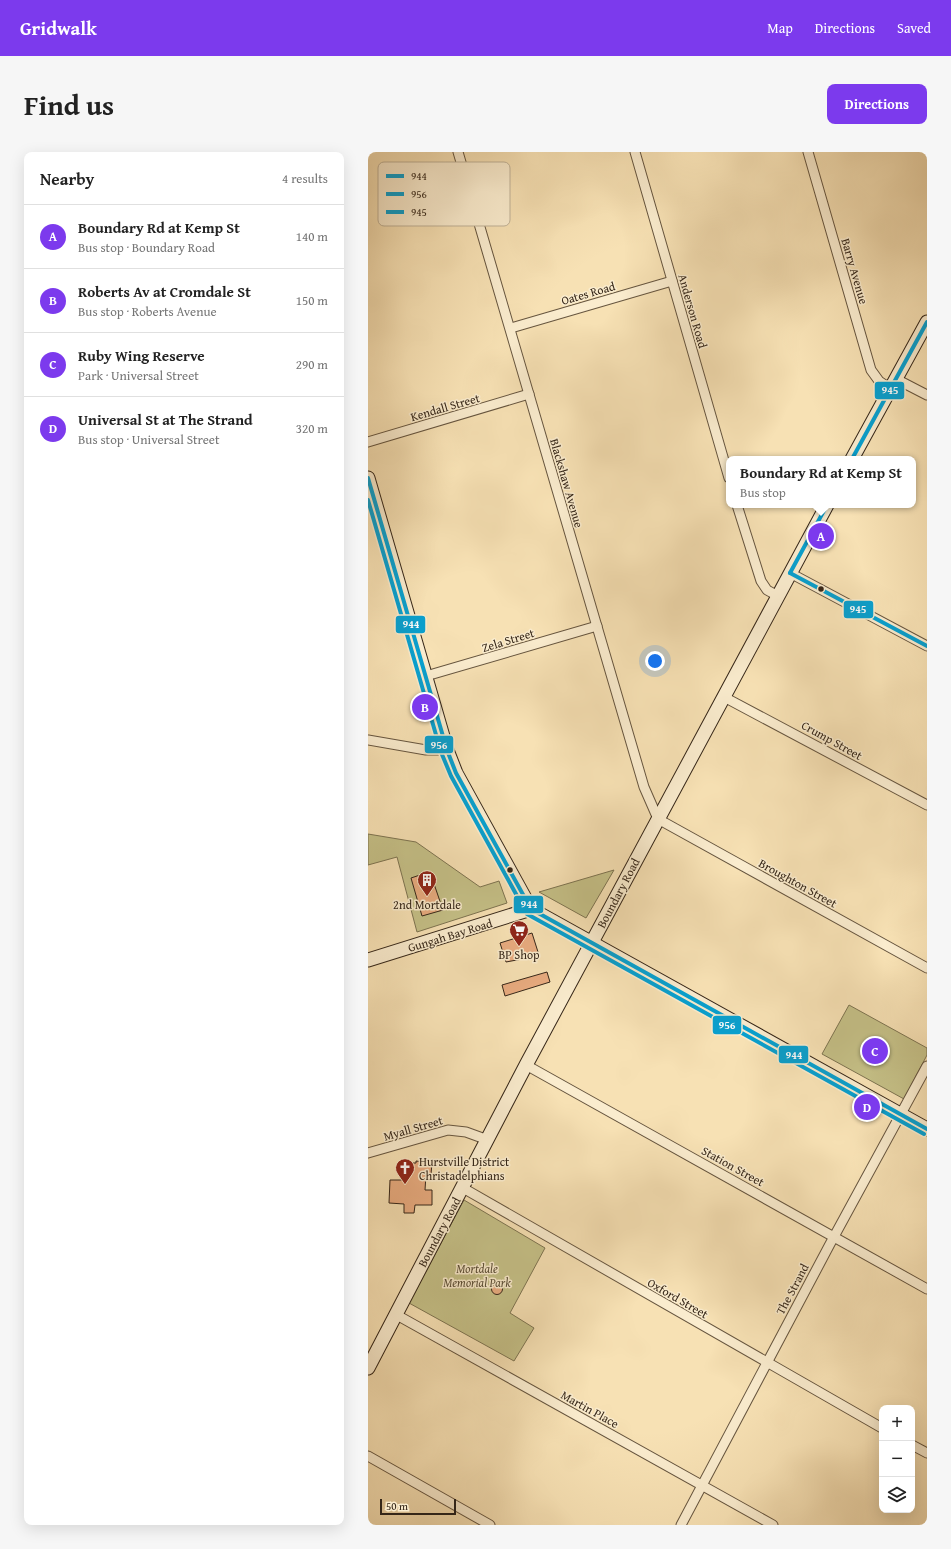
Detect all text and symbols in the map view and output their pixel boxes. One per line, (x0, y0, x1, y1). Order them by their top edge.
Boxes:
text: Gridwalk (20, 14, 97, 42)
text: Map (767, 18, 793, 38)
text: Directions (815, 18, 875, 38)
text: Saved (897, 18, 931, 38)
text: Find us (24, 84, 114, 125)
button: Directions (827, 84, 927, 124)
legend (378, 162, 510, 226)
text: Nearby (40, 166, 94, 191)
text: 944 (411, 168, 427, 184)
text: 4 results (282, 169, 328, 188)
text: 956 (411, 186, 427, 202)
text: 945 (411, 204, 427, 220)
text: Boundary Rd at Kemp St (78, 217, 240, 238)
text: A (49, 227, 57, 246)
text: 140 m (296, 227, 328, 246)
street label: Barry Avenue (837, 236, 873, 306)
text: Bus stop · Boundary Road (78, 238, 215, 257)
street label: Anderson Road (674, 272, 712, 351)
street label: Oates Road (559, 277, 618, 309)
text: Roberts Av at Cromdale St (78, 281, 251, 302)
text: B (49, 291, 57, 310)
text: 150 m (296, 291, 328, 310)
text: Bus stop · Roberts Avenue (78, 302, 217, 321)
text: Ruby Wing Reserve (78, 345, 205, 366)
text: C (49, 355, 57, 374)
text: 290 m (296, 355, 328, 374)
text: Park · Universal Street (78, 366, 199, 385)
line badge: 945 (874, 381, 905, 400)
text: 945 (881, 382, 899, 398)
street label: Kendall Street (408, 389, 482, 425)
text: Universal St at The Strand (78, 409, 253, 430)
text: D (49, 419, 57, 438)
text: 320 m (296, 419, 328, 438)
text: Bus stop · Universal Street (78, 430, 220, 449)
street label: Blackshaw Avenue (546, 436, 588, 530)
popup (726, 456, 916, 508)
text: Boundary Rd at Kemp St (740, 462, 902, 483)
text: Bus stop (740, 483, 786, 502)
pin: A (808, 521, 834, 551)
unlabelled marker (816, 584, 826, 594)
line badge: 945 (843, 600, 874, 619)
text: 945 (849, 601, 867, 617)
line badge: 944 (395, 615, 426, 634)
text: 944 (402, 616, 420, 632)
street label: Zela Street (480, 624, 537, 656)
your location (645, 651, 665, 671)
pin: B (412, 692, 438, 722)
street label: Crump Street (798, 716, 866, 764)
line badge: 956 (424, 735, 454, 754)
text: 956 (430, 737, 448, 753)
street label: Broughton Street (756, 854, 841, 912)
street label: Boundary Road (592, 855, 644, 931)
unlabelled marker (505, 865, 515, 875)
building icon: 2nd Mortdale (416, 869, 438, 897)
line badge: 944 (513, 895, 544, 914)
place label: 2nd Mortdale (393, 896, 461, 913)
text: 944 (520, 896, 538, 912)
street label: Gungah Bay Road (406, 914, 495, 956)
supermarket icon: BP Shop (508, 919, 530, 947)
place label: BP Shop (498, 946, 540, 963)
line badge: 956 (712, 1015, 742, 1035)
text: 956 (718, 1017, 736, 1033)
pin: C (862, 1036, 888, 1066)
line badge: 944 (778, 1045, 809, 1064)
text: 944 (785, 1047, 803, 1063)
pin: D (854, 1092, 880, 1122)
street label: Myall Street (381, 1111, 445, 1145)
street label: Station Street (699, 1142, 768, 1191)
place label: Hurstville District Christadelphians (419, 1153, 510, 1184)
church icon: Hurstville District Christadelphians (394, 1157, 416, 1185)
street label: Boundary Road (413, 1194, 465, 1270)
park label: Mortdale Memorial Park (443, 1260, 511, 1291)
street label: The Strand (771, 1260, 813, 1317)
street label: Oxford Street (644, 1274, 712, 1323)
street label: Martin Place (558, 1386, 622, 1432)
map controls (879, 1405, 915, 1513)
button: + (879, 1405, 915, 1441)
button: − (879, 1441, 915, 1477)
button: layers (879, 1477, 915, 1513)
scale bar (380, 1497, 456, 1516)
text: 50 m (386, 1498, 408, 1514)

